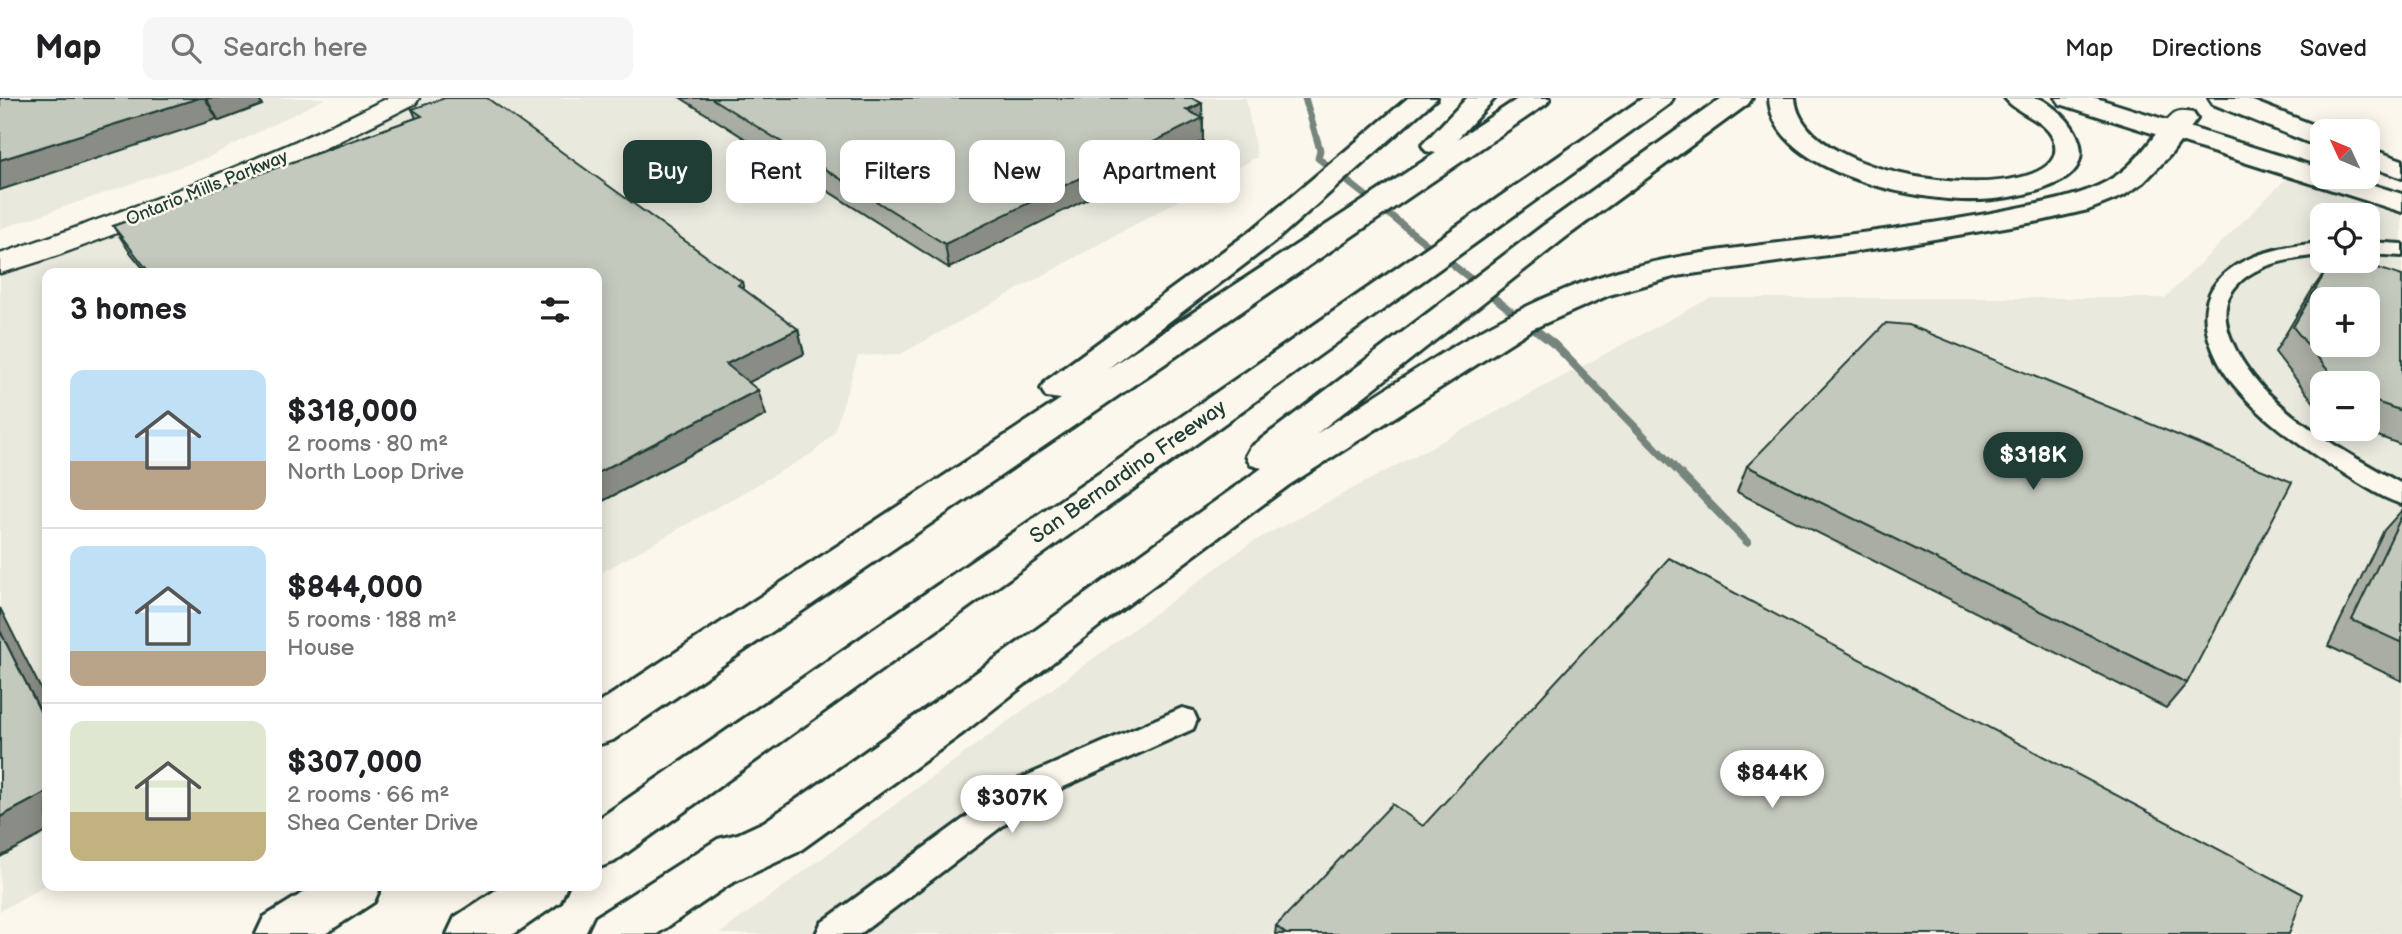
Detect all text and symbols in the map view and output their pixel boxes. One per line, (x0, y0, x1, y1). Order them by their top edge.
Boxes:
search box (143, 17, 633, 80)
text: Map (35, 28, 101, 68)
icon: search (167, 29, 205, 67)
text: Search here (223, 33, 367, 64)
text: Map (2065, 34, 2113, 63)
text: Directions (2151, 34, 2262, 63)
text: Saved (2300, 34, 2367, 63)
north arrow (2310, 119, 2380, 189)
map controls (2310, 119, 2380, 441)
chip: Buy (623, 140, 712, 203)
chip: Rent (726, 140, 826, 203)
chip: Filters (840, 140, 955, 203)
chip: New (969, 140, 1065, 203)
chip: Apartment (1079, 140, 1240, 203)
street label: Ontario Mills Parkway (123, 146, 292, 230)
button: locate (2310, 203, 2380, 273)
button: + (2310, 287, 2380, 357)
icon: filters (536, 291, 574, 329)
text: 3 homes (70, 292, 187, 328)
button: − (2310, 371, 2380, 441)
text: $318,000 (287, 394, 418, 430)
street label: San Bernardino Freeway (1025, 394, 1231, 549)
icon: home (126, 398, 210, 482)
text: 2 rooms · 80 m² (287, 430, 448, 458)
pin: $318K (1984, 432, 2082, 492)
text: $318K (1999, 441, 2067, 469)
text: North Loop Drive (287, 458, 464, 486)
text: $844,000 (287, 570, 423, 606)
icon: home (126, 574, 210, 658)
text: 5 rooms · 188 m² (287, 606, 457, 634)
text: House (287, 634, 354, 662)
text: $307,000 (287, 745, 422, 781)
icon: home (126, 749, 210, 833)
pin: $844K (1723, 750, 1821, 810)
text: $844K (1736, 759, 1808, 787)
pin: $307K (963, 776, 1061, 835)
text: 2 rooms · 66 m² (287, 781, 449, 809)
text: $307K (976, 784, 1048, 812)
text: Shea Center Drive (287, 809, 478, 837)

